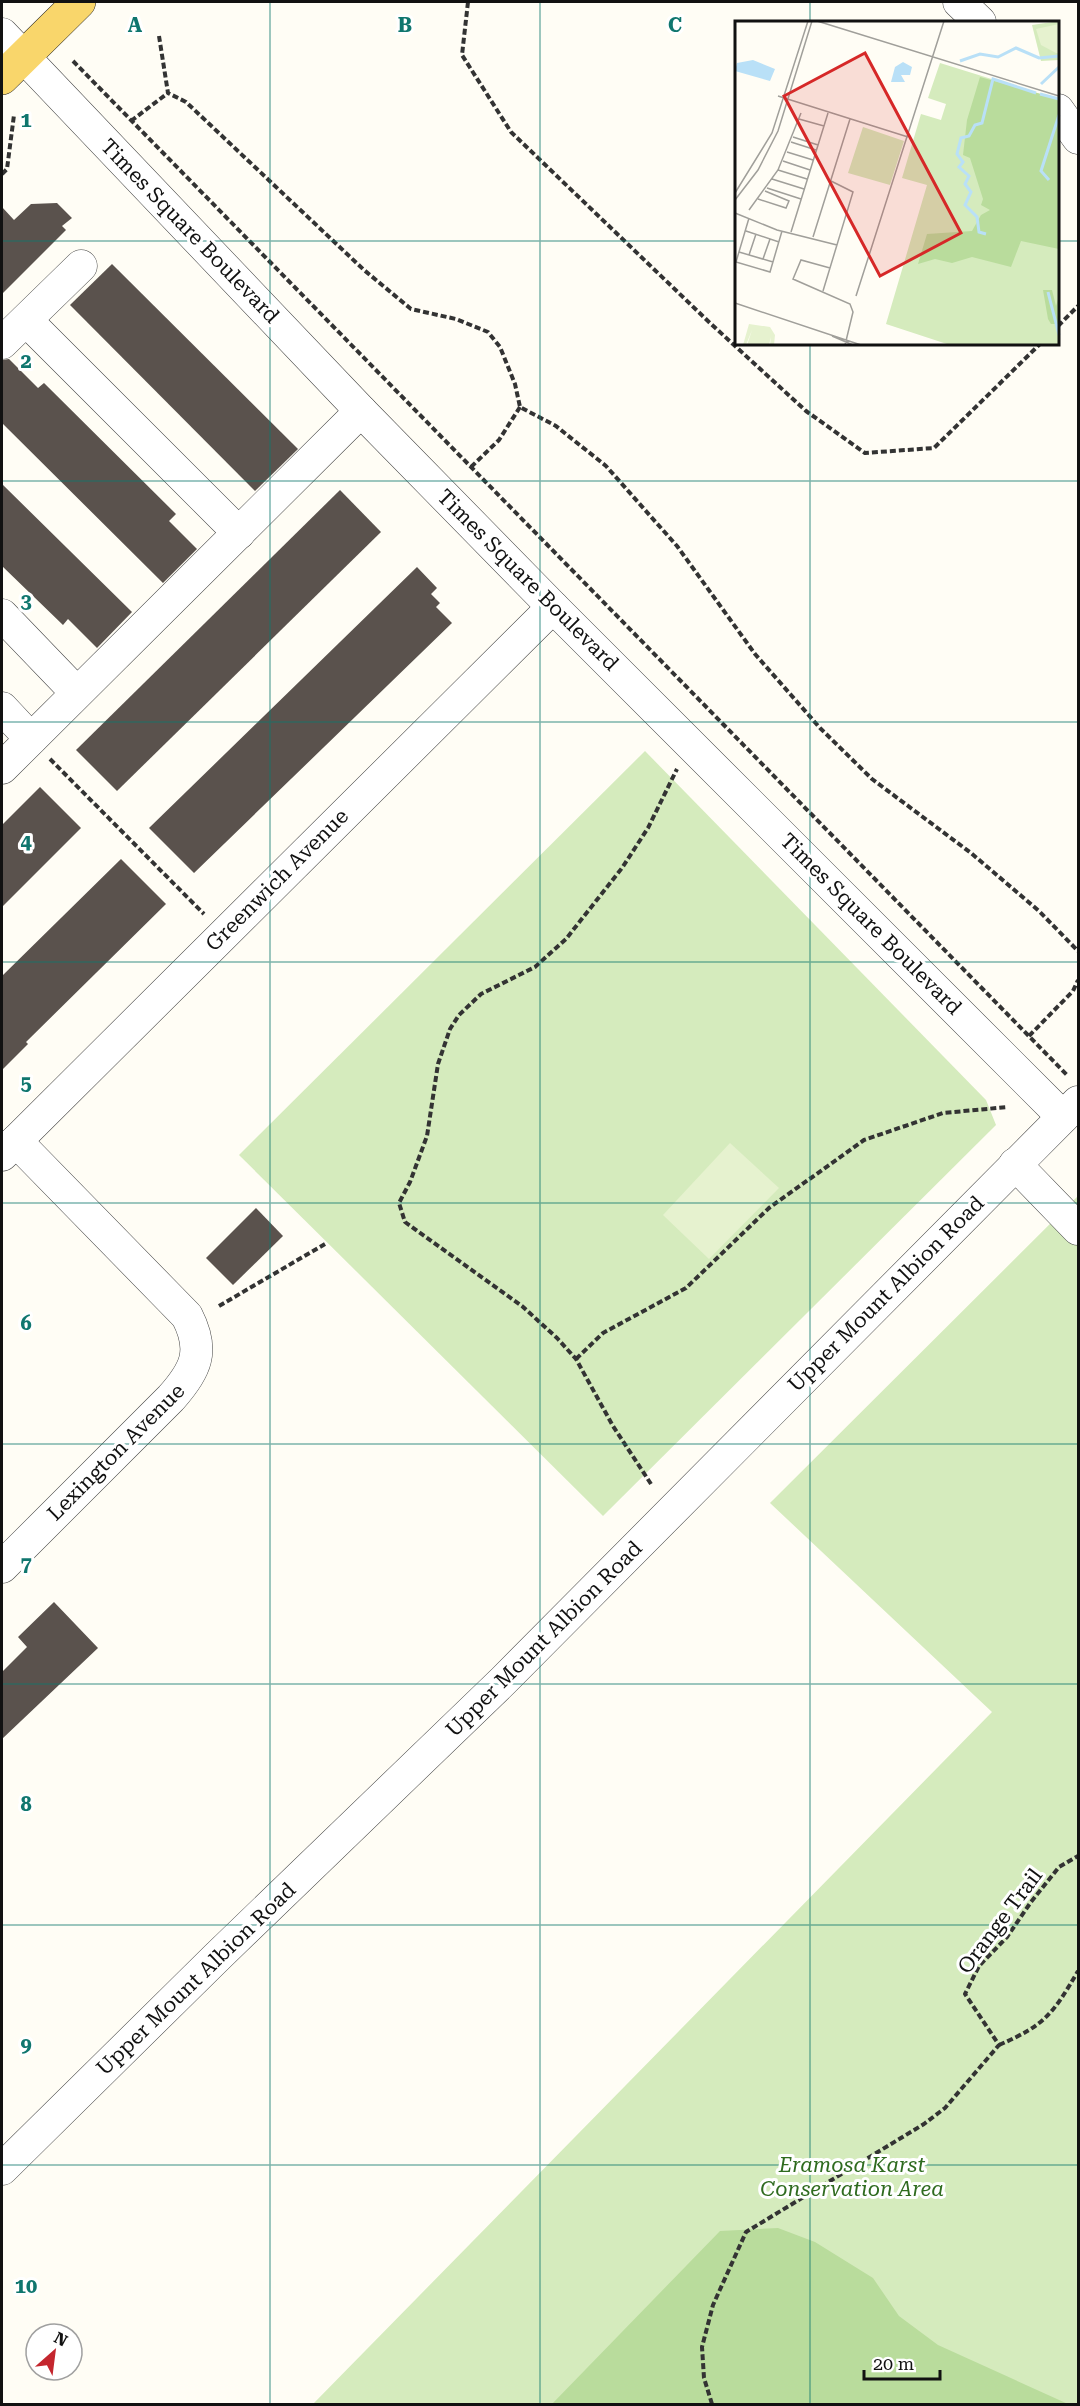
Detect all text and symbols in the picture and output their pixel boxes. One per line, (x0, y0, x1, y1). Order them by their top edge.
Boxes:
text: A (128, 13, 143, 37)
text: B (398, 13, 412, 37)
text: C (668, 13, 682, 37)
inset map (735, 21, 1059, 345)
text: 1 (20, 108, 32, 132)
street label: Times Square Boulevard (96, 134, 285, 328)
text: 2 (20, 349, 32, 373)
street label: Times Square Boulevard (432, 484, 624, 676)
text: 3 (20, 589, 32, 613)
street label: Greenwich Avenue (201, 804, 353, 956)
street label: Times Square Boulevard (775, 828, 967, 1020)
text: 4 (20, 830, 32, 854)
text: 5 (20, 1071, 32, 1095)
street label: Upper Mount Albion Road (783, 1191, 989, 1397)
text: 6 (20, 1311, 32, 1335)
street label: Lexington Avenue (43, 1379, 189, 1525)
street label: Upper Mount Albion Road (441, 1536, 647, 1742)
text: 7 (20, 1552, 32, 1576)
text: 8 (20, 1792, 32, 1816)
street label: Orange Trail (953, 1863, 1048, 1978)
street label: Upper Mount Albion Road (92, 1877, 301, 2080)
text: 9 (20, 2033, 32, 2057)
park label: Eramosa Karst Conservation Area (760, 2153, 944, 2201)
text: 10 (15, 2274, 37, 2298)
north arrow (24, 2322, 84, 2382)
text: N (51, 2328, 71, 2350)
scale bar (864, 2343, 940, 2381)
text: 20 m (873, 2353, 914, 2374)

